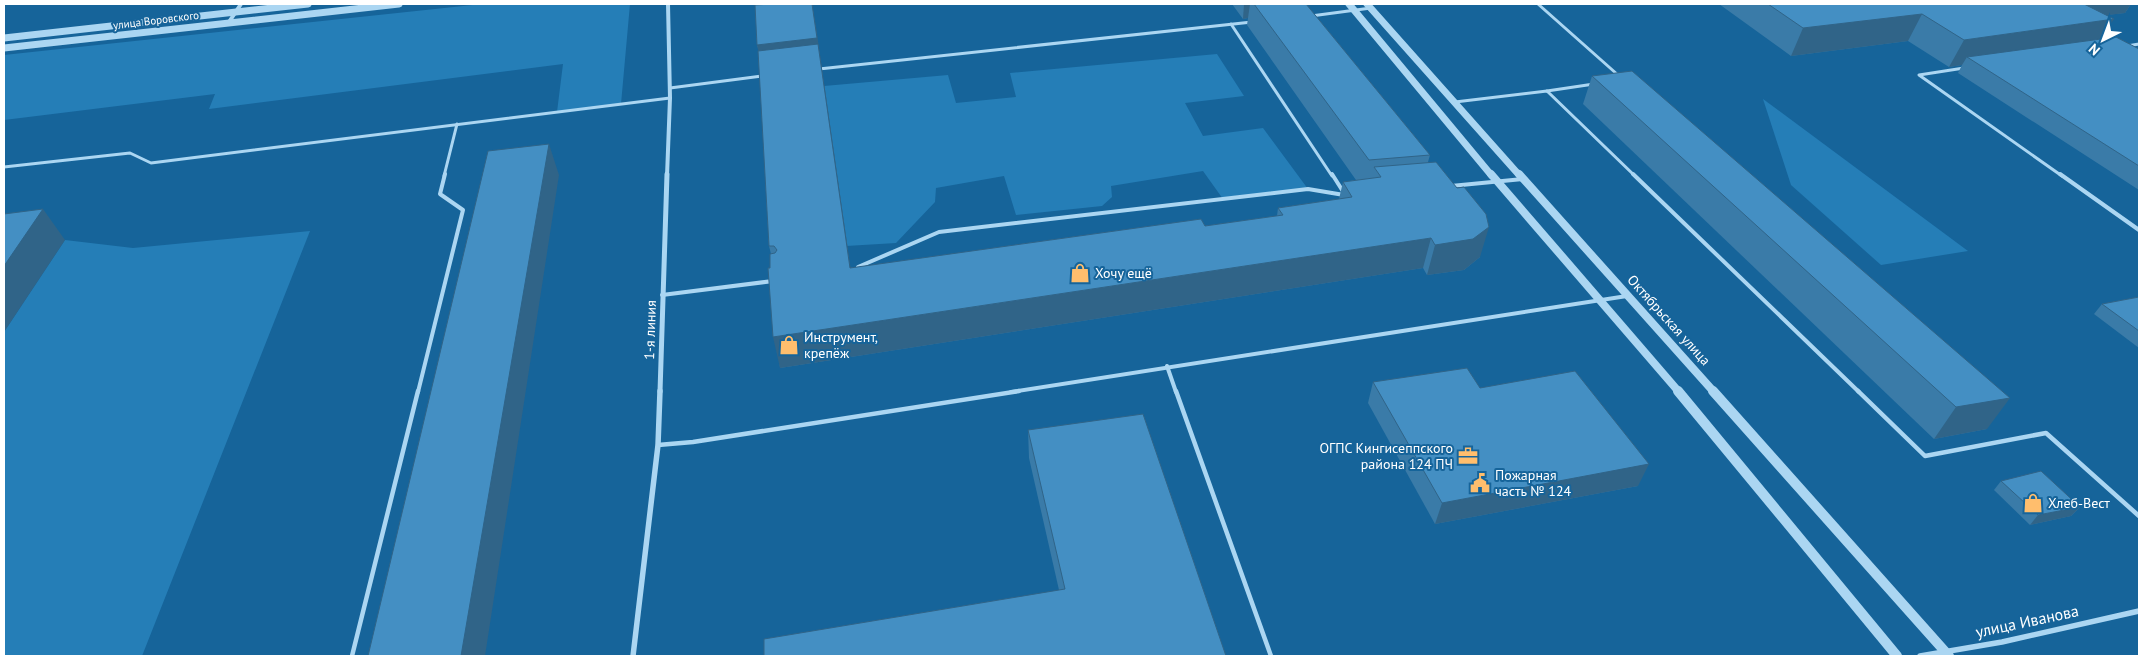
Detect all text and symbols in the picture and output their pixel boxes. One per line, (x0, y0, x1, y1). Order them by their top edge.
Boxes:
street label: улица Воровского (112, 8, 200, 32)
north arrow (2078, 15, 2128, 65)
text: N (2085, 40, 2104, 59)
shop icon: Хочу ещё (1069, 262, 1091, 284)
place label: Хочу ещё (1095, 264, 1152, 282)
street label: Октябрьская улица (1624, 271, 1714, 369)
street label: 1-я линия (640, 300, 660, 360)
place label: Инструмент, крепёж (804, 328, 878, 362)
shop icon: Инструмент, крепёж (778, 334, 800, 356)
place label: ОГПС Кингисеппского района 124 ПЧ (1319, 439, 1453, 473)
office icon: ОГПС Кингисеппского района 124 ПЧ (1457, 445, 1479, 467)
place label: Пожарная часть № 124 (1495, 466, 1572, 500)
public building icon: Пожарная часть № 124 (1469, 472, 1491, 494)
shop icon: Хлеб-Вест (2022, 492, 2044, 514)
place label: Хлеб-Вест (2048, 494, 2110, 512)
street label: улица Иванова (1974, 600, 2080, 642)

